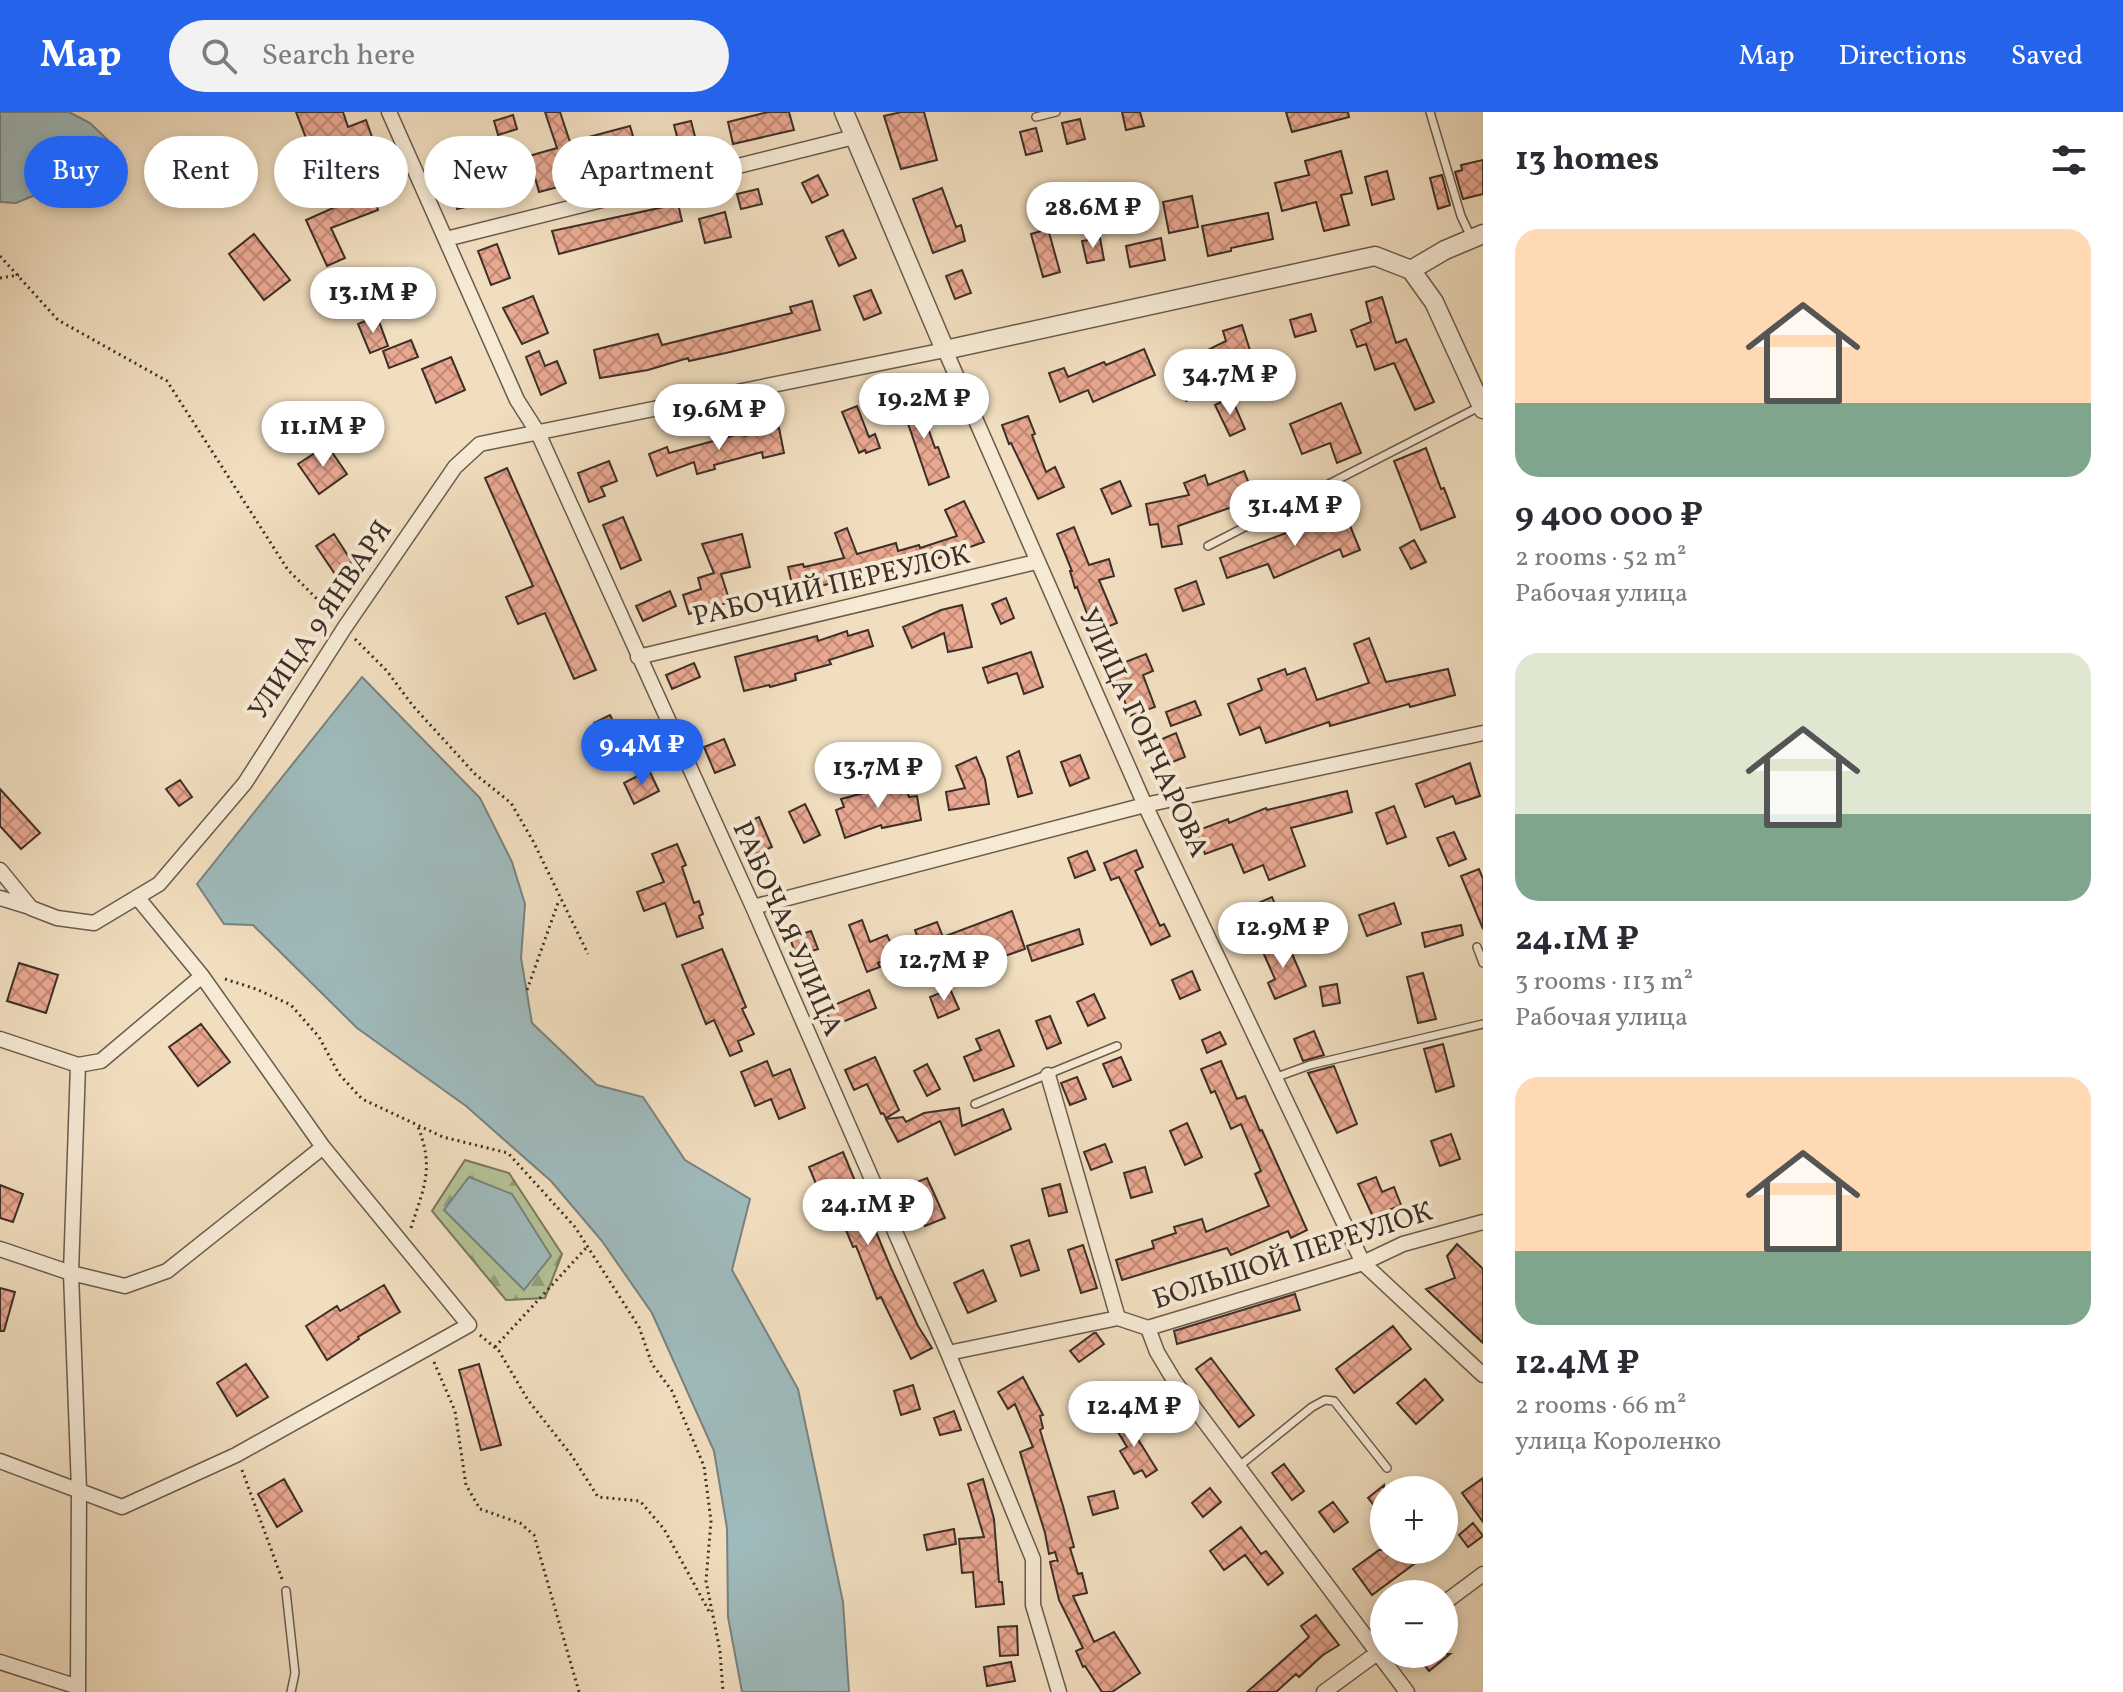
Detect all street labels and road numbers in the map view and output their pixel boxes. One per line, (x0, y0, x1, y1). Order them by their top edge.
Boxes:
street label: УЛИЦА 9 ЯНВАРЯ (240, 513, 402, 728)
street label: РАБОЧИЙ ПЕРЕУЛОК (689, 536, 974, 637)
street label: УЛИЦА ГОНЧАРОВА (1068, 602, 1218, 864)
street label: РАБОЧАЯ УЛИЦА (722, 815, 852, 1043)
street label: БОЛЬШОЙ ПЕРЕУЛОК (1148, 1193, 1438, 1320)

